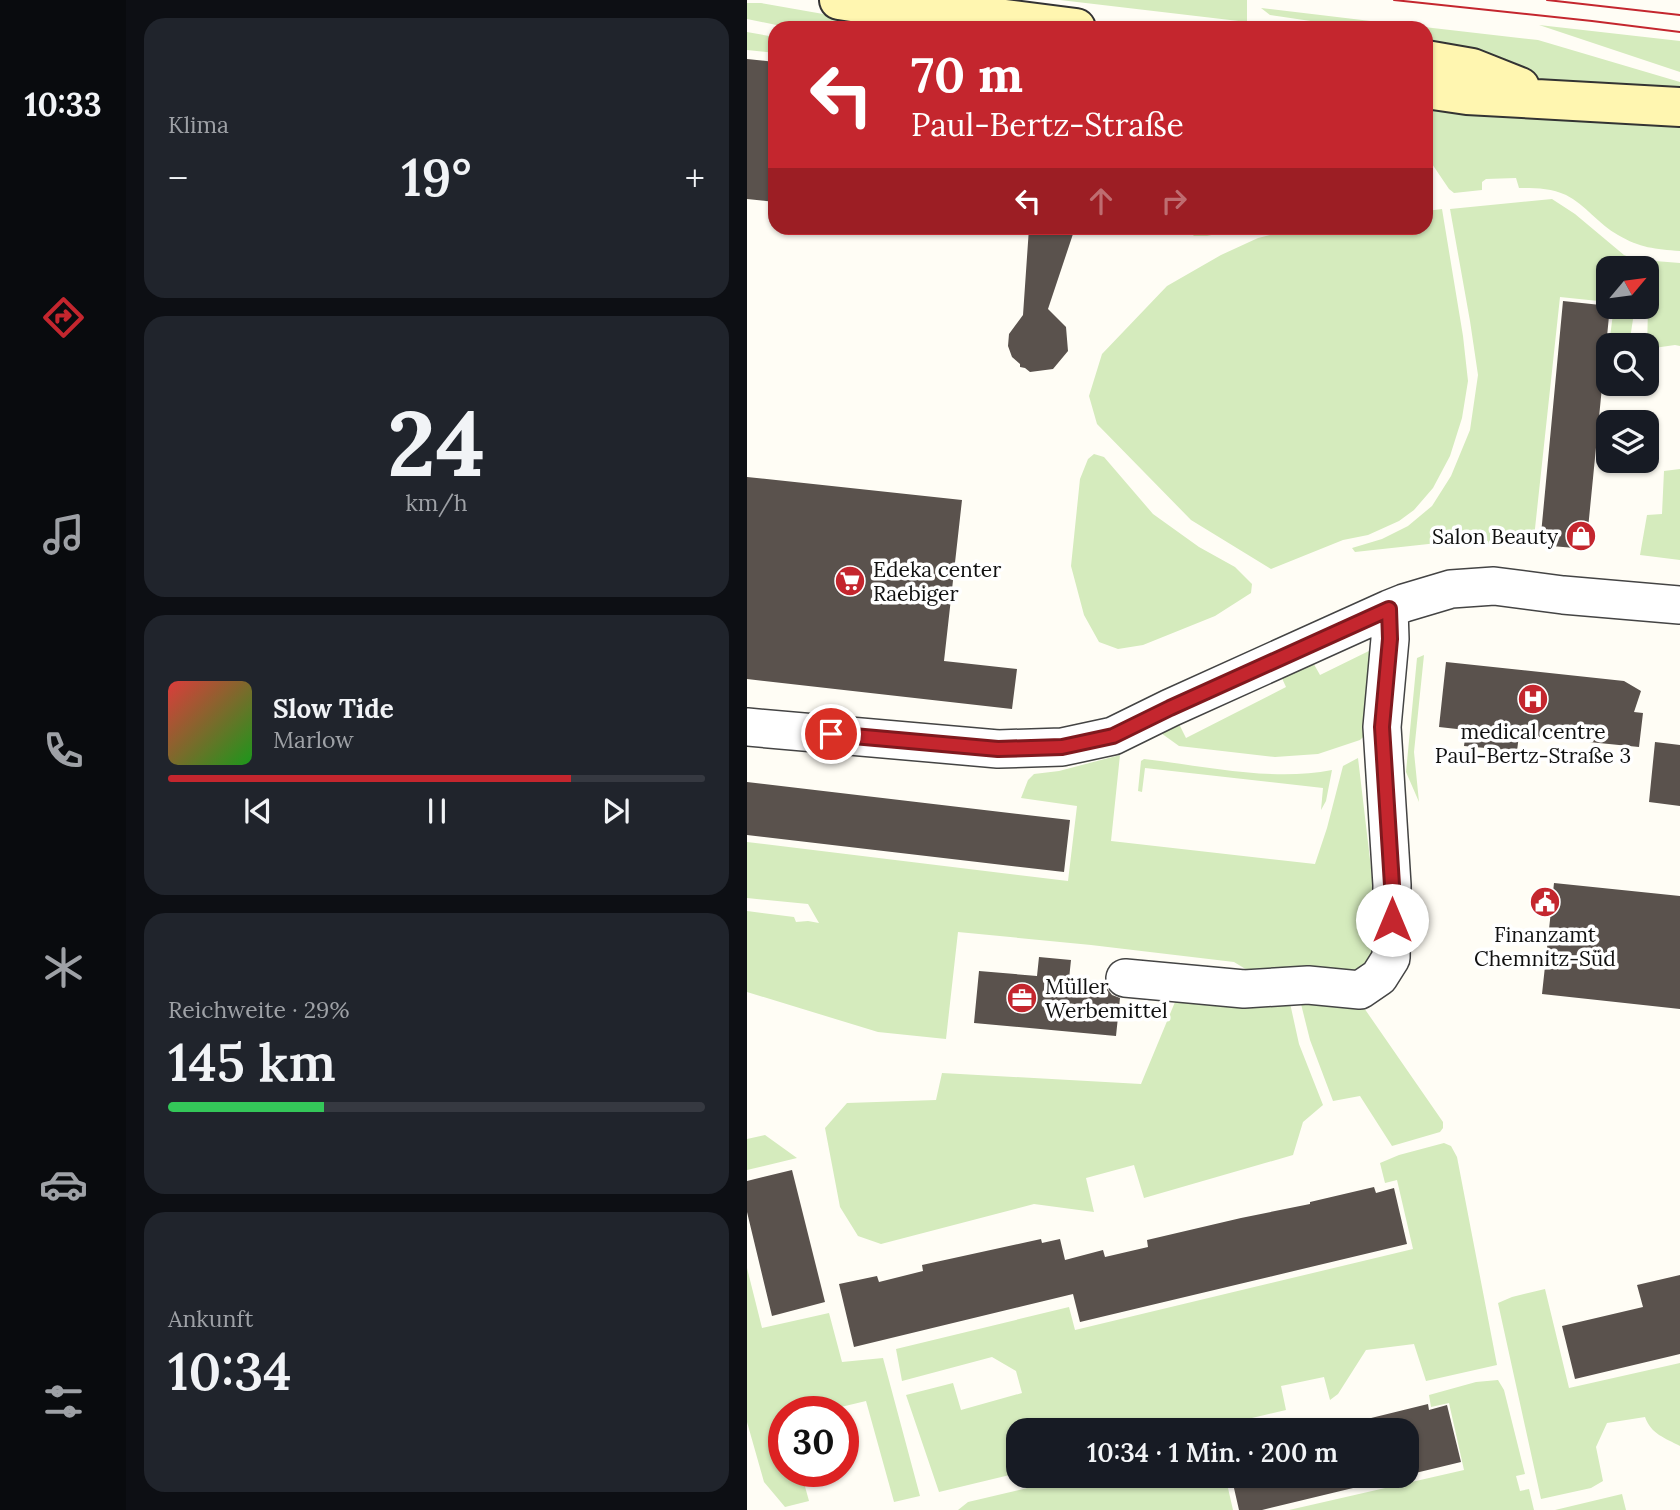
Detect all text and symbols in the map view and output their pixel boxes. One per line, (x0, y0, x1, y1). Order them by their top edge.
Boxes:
text: 70 m (911, 43, 1023, 105)
icon: left (796, 49, 887, 140)
text: 10:33 (24, 84, 102, 125)
text: Paul-Bertz-Straße (911, 104, 1184, 145)
text: Klima (168, 110, 229, 139)
text: 19° (401, 144, 472, 210)
text: − (168, 154, 188, 202)
text: + (685, 154, 705, 202)
icon: left (1009, 182, 1047, 220)
icon: ahead (1082, 182, 1120, 220)
icon: right (1155, 182, 1193, 220)
north arrow (1596, 256, 1659, 318)
map controls (1596, 256, 1659, 473)
icon: directions (39, 293, 88, 342)
button: search (1596, 333, 1659, 396)
text: 24 (387, 384, 486, 501)
button: layers (1596, 410, 1659, 473)
text: km/h (405, 488, 468, 517)
icon: music (39, 510, 88, 559)
shop icon: Salon Beauty (1564, 519, 1598, 553)
place label: Salon Beauty (1432, 523, 1558, 550)
place label: Edeka center Raebiger (873, 556, 1001, 607)
supermarket icon: Edeka center Raebiger (833, 564, 867, 598)
hospital icon: medical centre Paul-Bertz-Straße 3 (1516, 682, 1550, 716)
text: Slow Tide (273, 692, 394, 725)
pin (801, 704, 861, 764)
icon: arrive (812, 715, 850, 753)
place label: medical centre Paul-Bertz-Straße 3 (1435, 718, 1631, 769)
text: Marlow (273, 725, 354, 754)
icon: phone (39, 726, 88, 775)
icon: previous (239, 792, 277, 830)
icon: pause (418, 792, 456, 830)
icon: next (597, 792, 635, 830)
position arrow (1355, 883, 1429, 957)
public building icon: Finanzamt Chemnitz-Süd (1528, 885, 1562, 919)
place label: Finanzamt Chemnitz-Süd (1474, 921, 1616, 972)
icon: climate (39, 943, 88, 992)
place label: Müller Werbemittel (1045, 973, 1168, 1024)
office icon: Müller Werbemittel (1005, 981, 1039, 1015)
text: Reichweite · 29% (168, 995, 349, 1024)
text: 145 km (168, 1029, 336, 1095)
icon: car (39, 1160, 88, 1209)
text: Ankunft (168, 1304, 253, 1333)
text: 10:34 (168, 1338, 292, 1404)
icon: filters (39, 1377, 88, 1426)
speed limit sign: 30 (768, 1396, 859, 1487)
text: 10:34 · 1 Min. · 200 m (1087, 1436, 1338, 1469)

